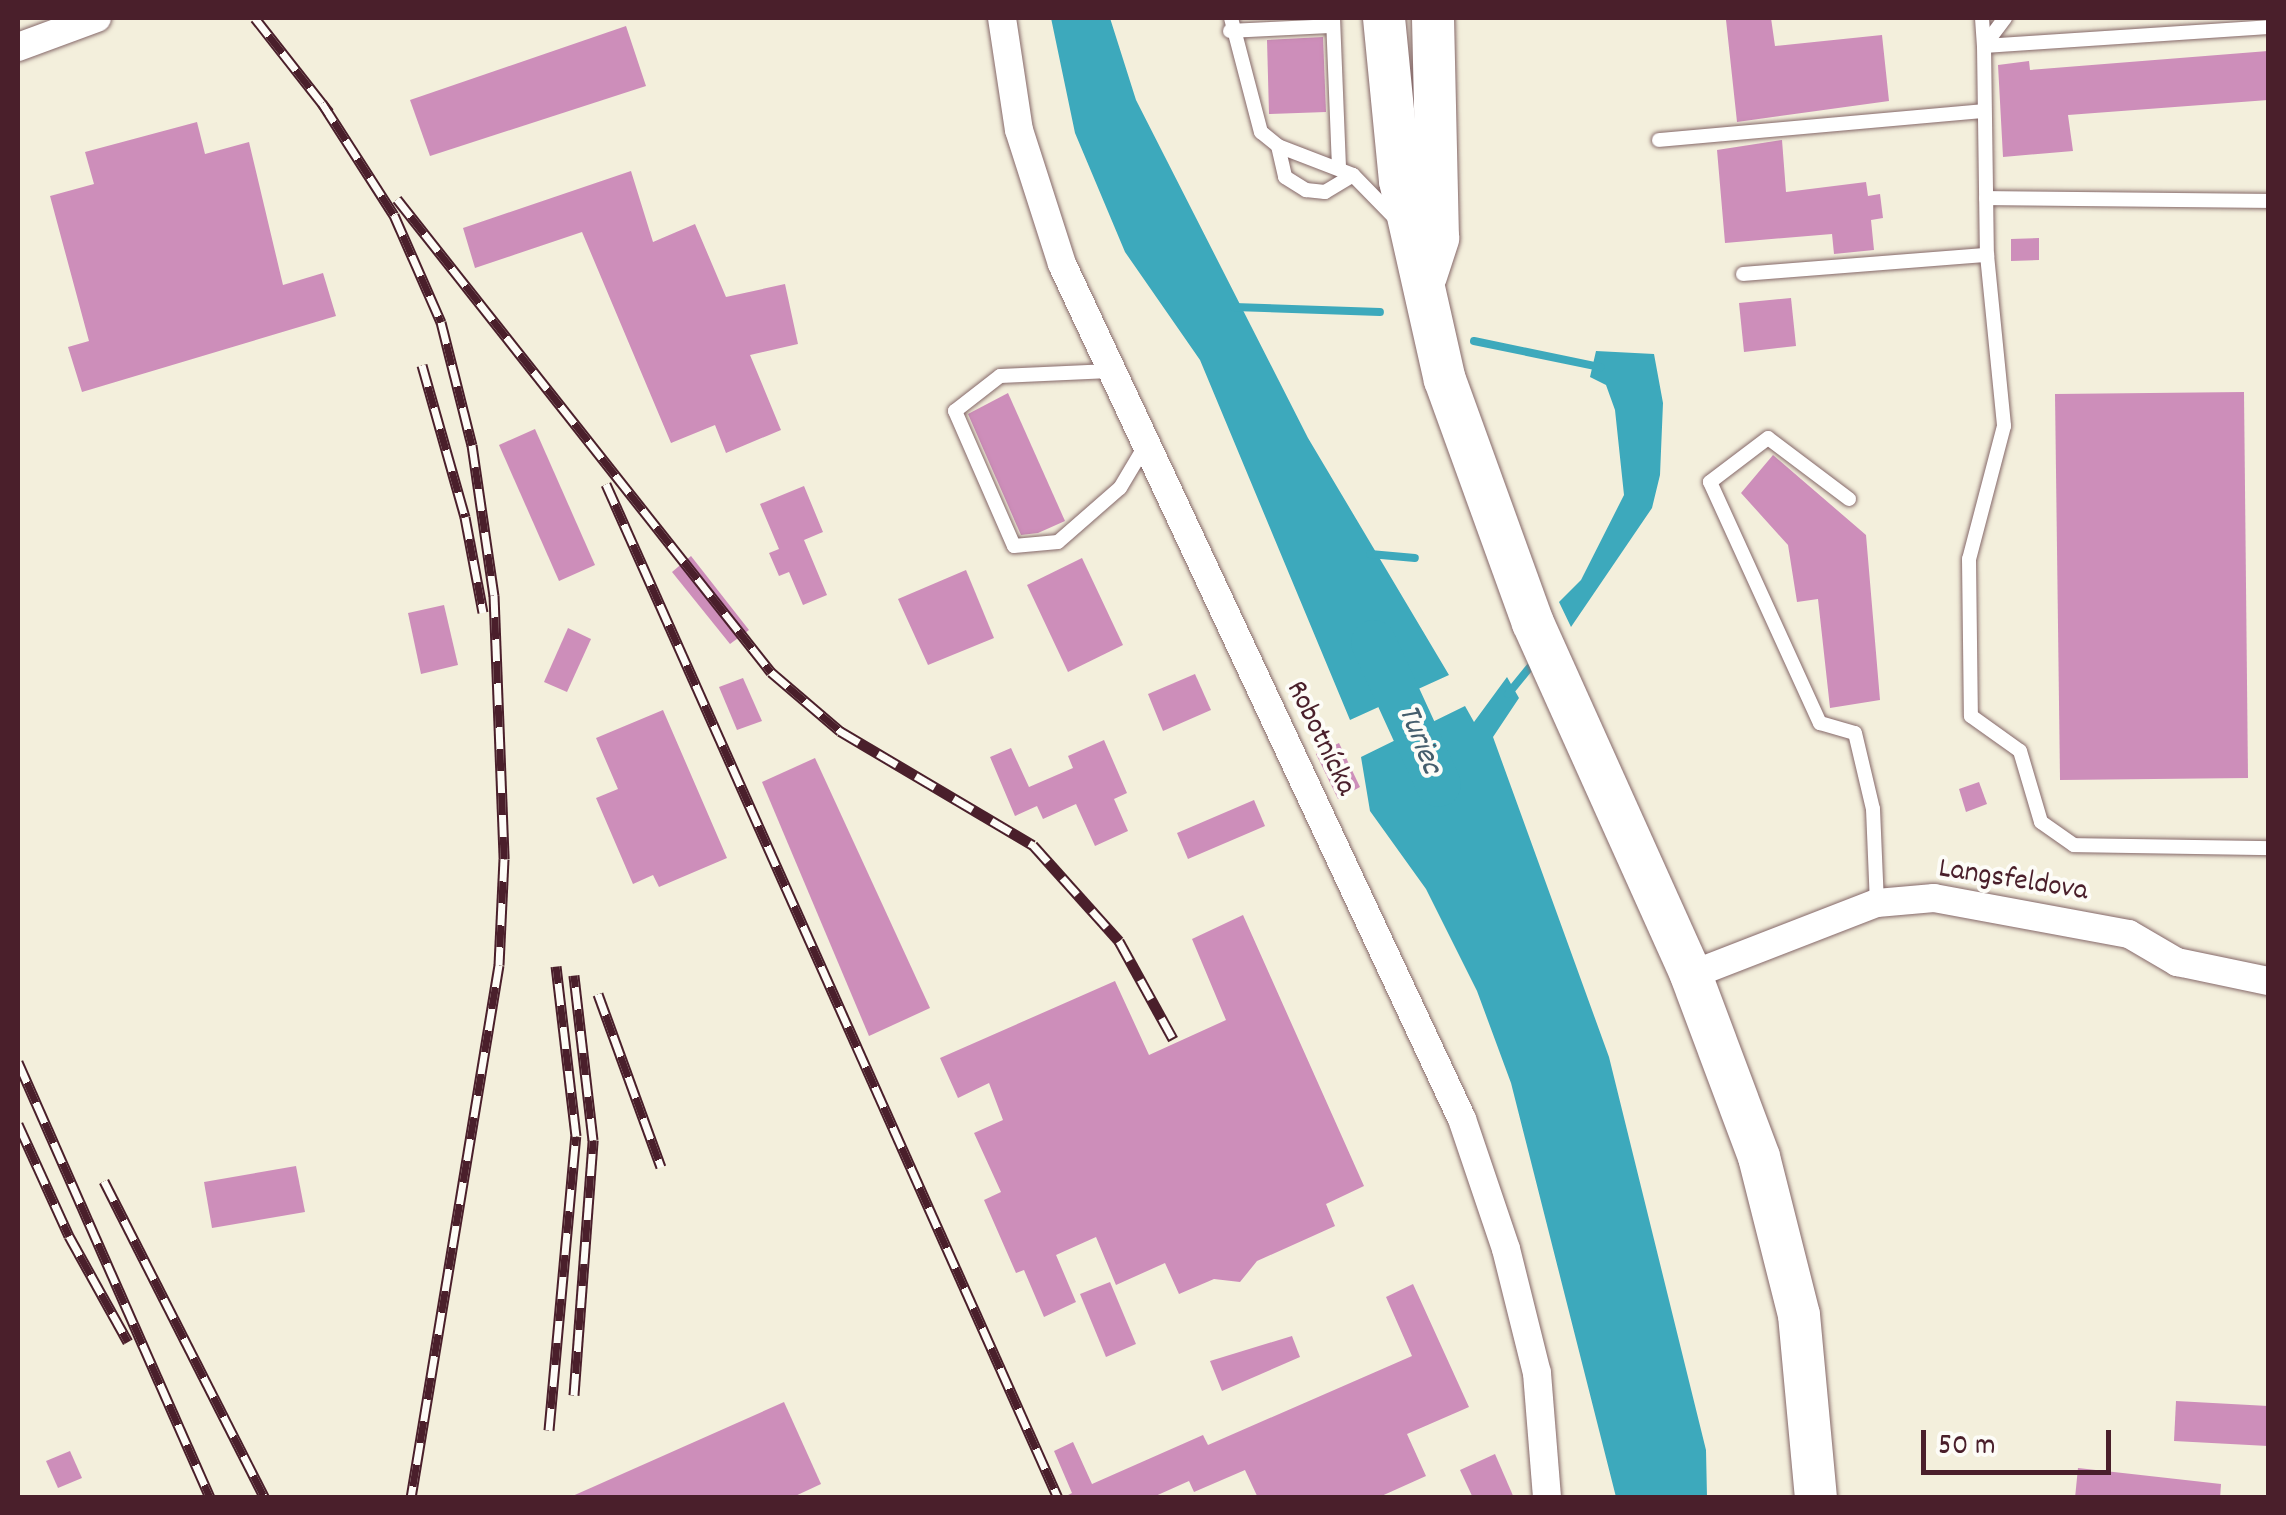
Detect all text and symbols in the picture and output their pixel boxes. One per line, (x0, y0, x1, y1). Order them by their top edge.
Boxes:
street label: Robotnícka (1276, 676, 1362, 802)
water label: Turiec (1387, 700, 1449, 780)
street label: Langsfeldova (1936, 852, 2090, 912)
scale bar (1926, 1410, 2116, 1472)
text: 50 m (1938, 1426, 1996, 1469)

